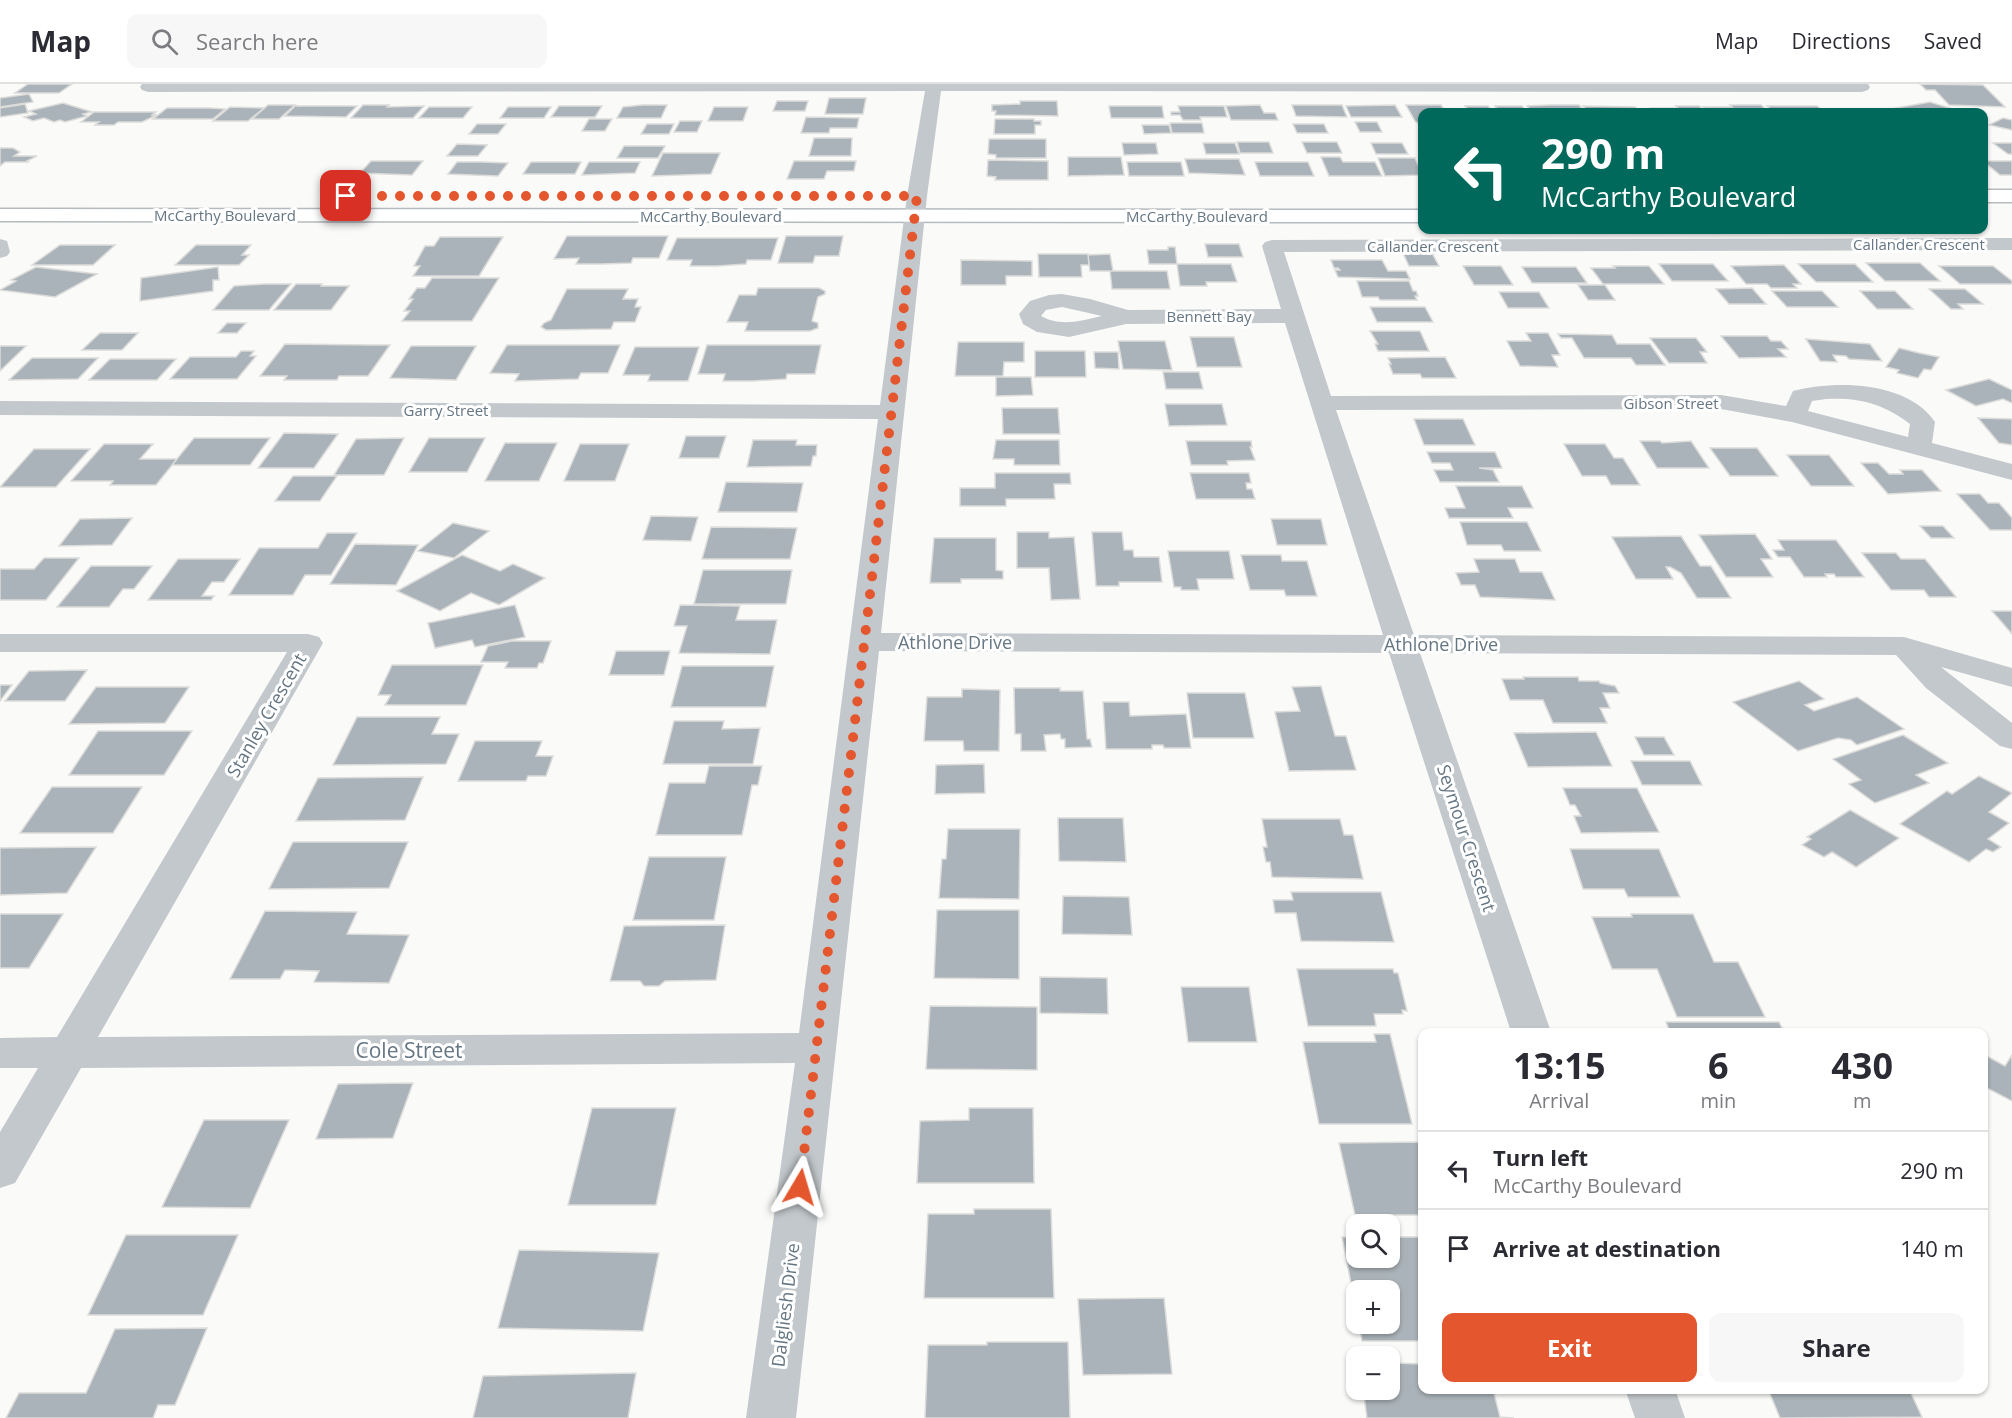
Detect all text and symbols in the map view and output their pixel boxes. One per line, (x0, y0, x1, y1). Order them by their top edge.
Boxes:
search box (127, 14, 547, 68)
text: Map (30, 22, 91, 60)
icon: search (148, 25, 181, 58)
text: Search here (196, 26, 319, 56)
text: Map (1715, 27, 1758, 55)
text: Directions (1791, 27, 1891, 55)
text: Saved (1924, 27, 1982, 55)
text: 290 m (1541, 124, 1665, 181)
icon: left (1442, 132, 1520, 210)
pin (320, 170, 371, 221)
text: McCarthy Boulevard (1541, 178, 1796, 215)
icon: arrive (329, 179, 362, 212)
street label: McCarthy Boulevard (154, 205, 296, 225)
street label: McCarthy Boulevard (640, 206, 782, 226)
street label: McCarthy Boulevard (1126, 206, 1268, 226)
street label: Callander Crescent (1853, 234, 1985, 254)
street label: Callander Crescent (1367, 236, 1499, 256)
street label: Bennett Bay (1166, 306, 1252, 326)
street label: Gibson Street (1623, 393, 1719, 413)
street label: Garry Street (404, 400, 488, 420)
street label: Athlone Drive (898, 630, 1012, 654)
street label: Athlone Drive (1384, 632, 1498, 656)
street label: Stanley Crescent (221, 649, 311, 781)
street label: Seymour Crescent (1432, 761, 1502, 915)
street label: Cole Street (355, 1036, 463, 1064)
text: 13:15 (1513, 1041, 1606, 1090)
text: 6 (1708, 1041, 1729, 1090)
text: 430 (1831, 1041, 1893, 1090)
text: Arrival (1529, 1087, 1589, 1114)
text: min (1700, 1087, 1736, 1114)
text: m (1853, 1087, 1871, 1114)
text: Turn left (1493, 1142, 1588, 1172)
icon: left (1442, 1154, 1475, 1187)
position arrow (768, 1155, 832, 1219)
text: 290 m (1900, 1155, 1964, 1185)
text: McCarthy Boulevard (1493, 1172, 1682, 1199)
map controls (1346, 1214, 1400, 1400)
button: search (1346, 1214, 1400, 1268)
icon: arrive (1442, 1232, 1475, 1265)
text: Arrive at destination (1493, 1233, 1721, 1263)
text: 140 m (1900, 1233, 1964, 1263)
street label: Dalgliesh Drive (765, 1242, 805, 1368)
button: + (1346, 1280, 1400, 1334)
button: Exit (1442, 1313, 1697, 1382)
button: Share (1709, 1313, 1964, 1382)
button: − (1346, 1346, 1400, 1400)

